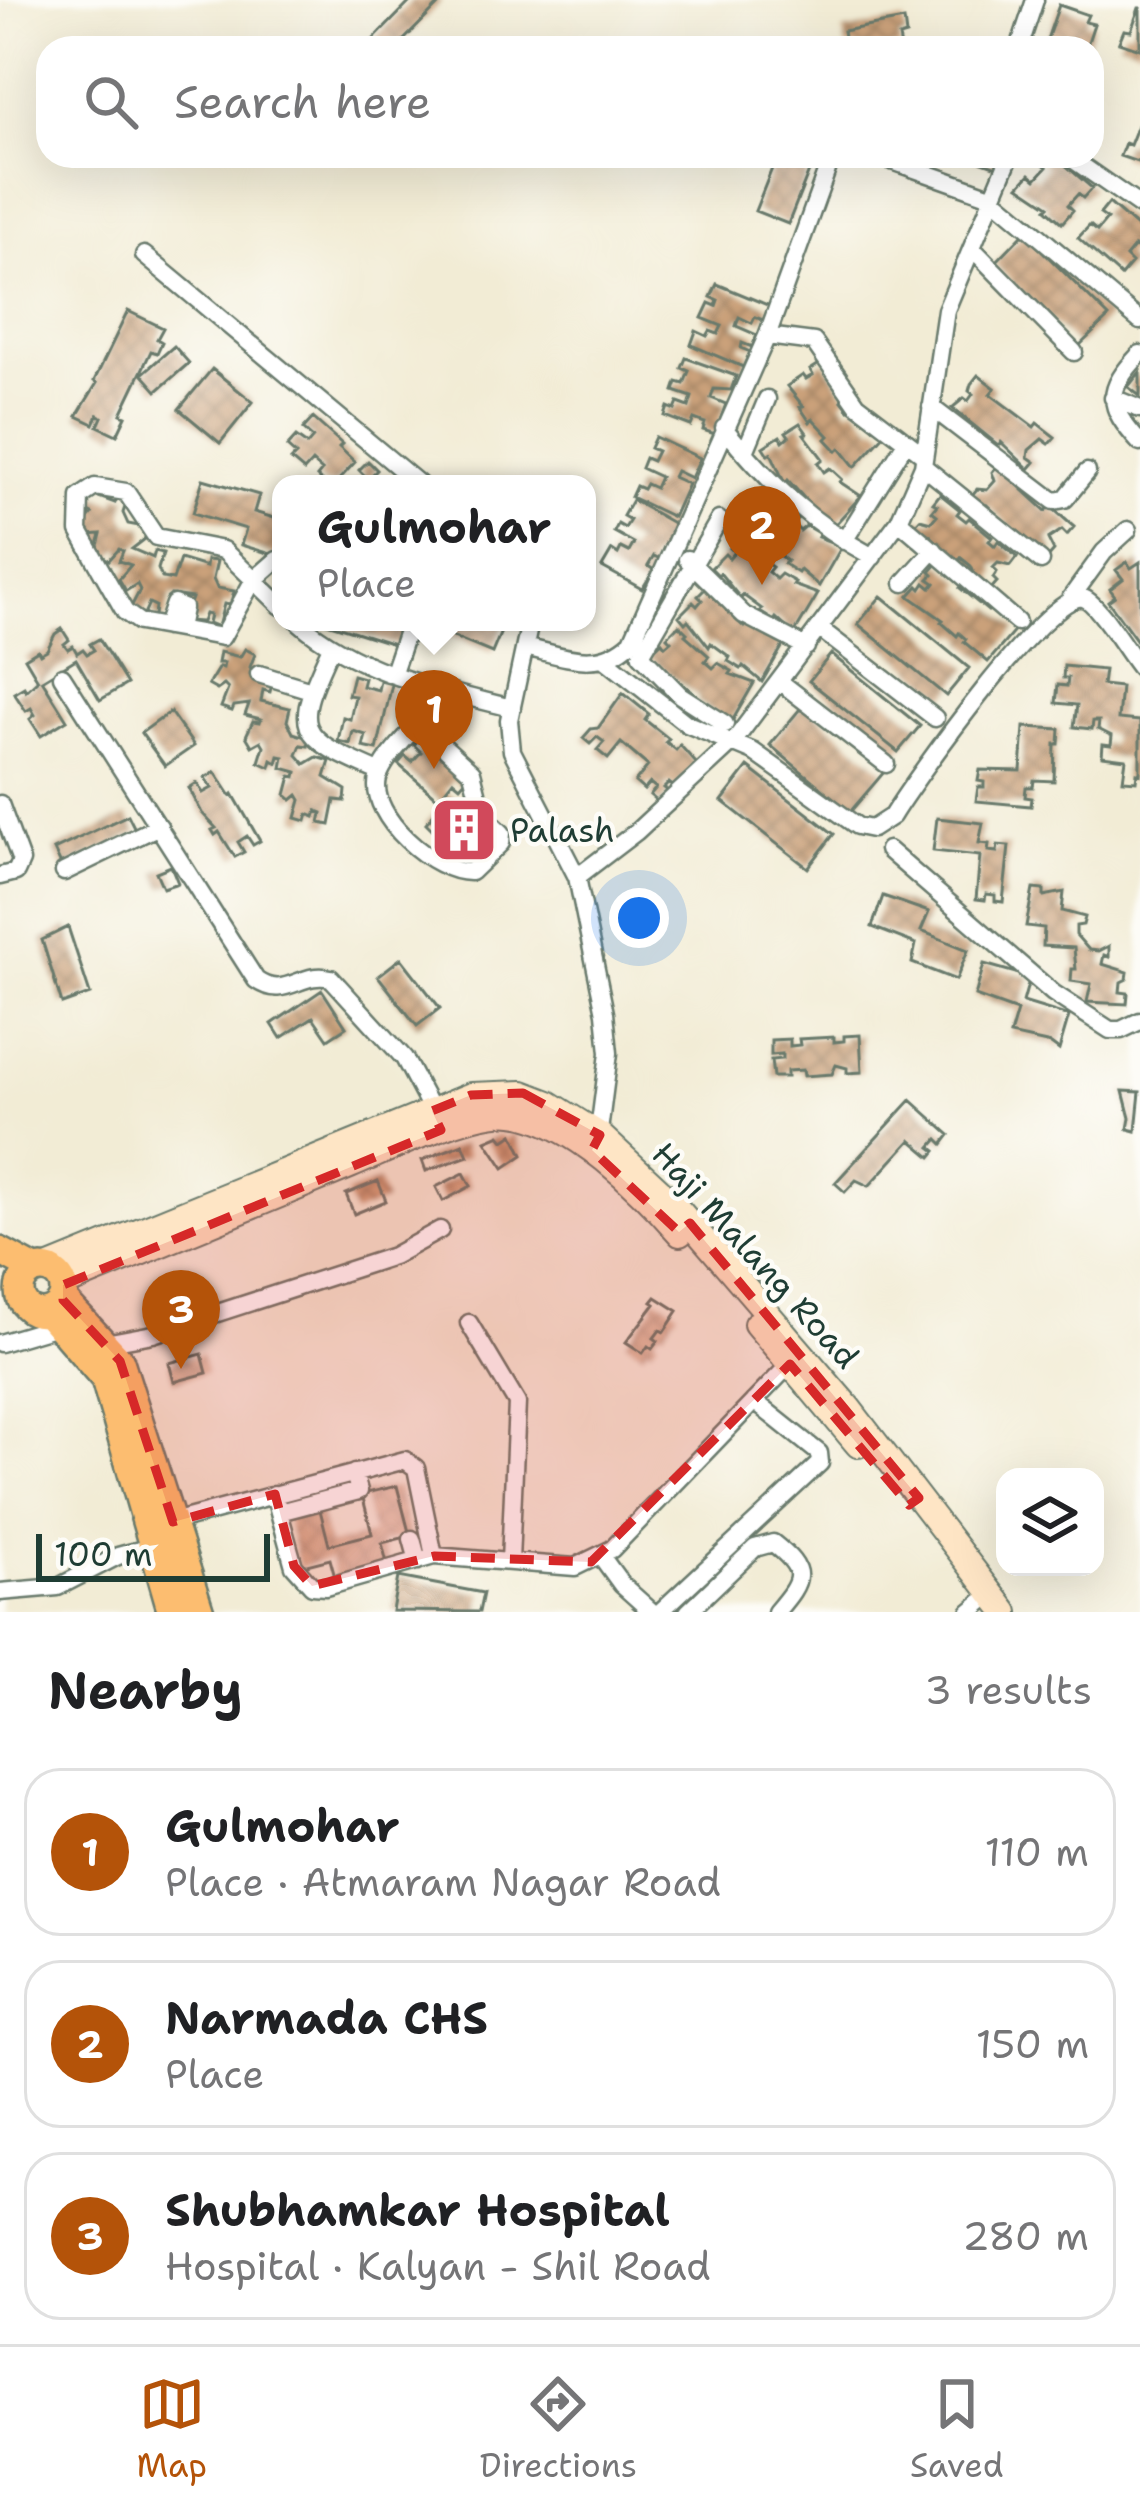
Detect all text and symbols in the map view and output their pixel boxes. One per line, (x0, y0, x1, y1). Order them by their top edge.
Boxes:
search box (36, 36, 1104, 168)
icon: search (78, 69, 144, 135)
text: Search here (174, 72, 431, 132)
popup (272, 475, 596, 631)
pin: 2 (723, 486, 801, 585)
text: Gulmohar (317, 497, 551, 557)
text: Place (317, 557, 416, 609)
pin: 1 (395, 670, 473, 769)
building icon: Palash (429, 795, 499, 865)
place label: Palash (510, 808, 615, 853)
your location (609, 888, 669, 948)
street label: Haji Malang Road (642, 1133, 869, 1378)
pin: 3 (142, 1270, 220, 1369)
map controls (996, 1468, 1104, 1576)
button: layers (996, 1468, 1104, 1576)
scale bar (36, 1528, 270, 1581)
text: 100 m (54, 1532, 153, 1577)
text: Nearby (48, 1656, 243, 1724)
text: 3 results (925, 1664, 1092, 1716)
text: Gulmohar (165, 1796, 400, 1856)
text: 1 (81, 1826, 99, 1878)
text: 110 m (985, 1826, 1089, 1878)
text: Place · Atmaram Nagar Road (165, 1856, 721, 1908)
text: Narmada CHS (165, 1988, 488, 2048)
text: 2 (76, 2018, 104, 2070)
text: 150 m (976, 2018, 1089, 2070)
text: Place (165, 2048, 264, 2100)
text: Shubhamkar Hospital (165, 2180, 670, 2240)
text: 3 (76, 2210, 104, 2262)
text: 280 m (962, 2210, 1089, 2262)
text: Hospital · Kalyan - Shil Road (165, 2240, 711, 2292)
tab: Map (136, 2371, 207, 2488)
tab: Directions (480, 2371, 637, 2488)
tab: Saved (910, 2371, 1004, 2488)

